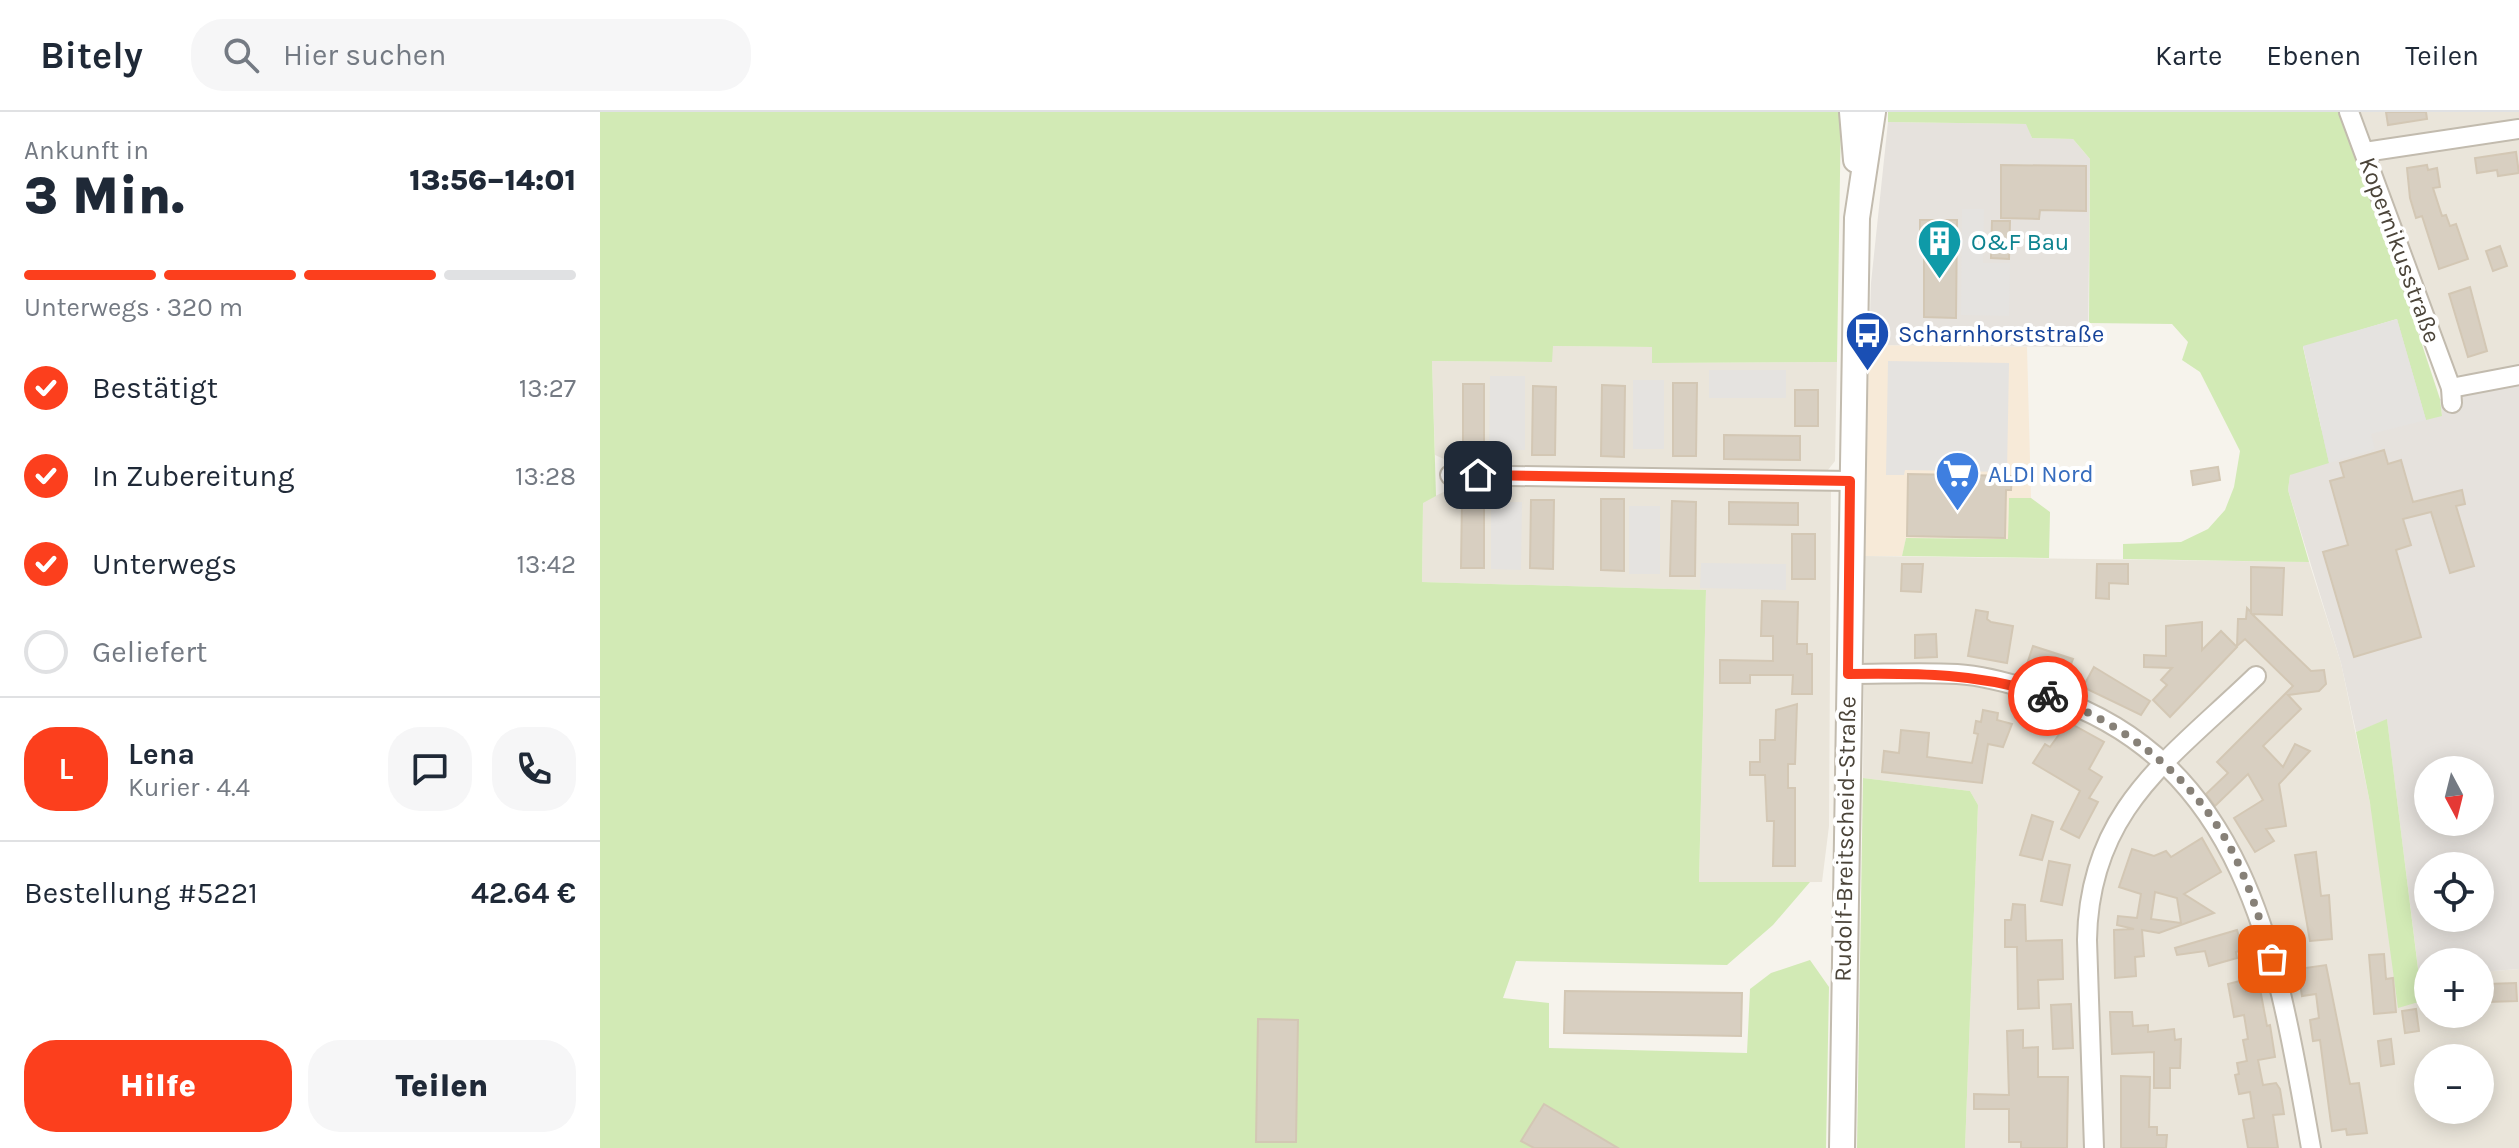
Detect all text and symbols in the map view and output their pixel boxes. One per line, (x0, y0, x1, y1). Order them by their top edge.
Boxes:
search box (191, 19, 751, 91)
text: Bitely (40, 33, 143, 78)
icon: search (219, 33, 263, 77)
text: Hier suchen (283, 37, 446, 73)
text: Karte (2155, 39, 2222, 72)
text: Ebenen (2266, 39, 2361, 72)
text: Teilen (2405, 39, 2479, 72)
text: Ankunft in (24, 135, 149, 166)
street label: Kopernikusstraße (2353, 153, 2447, 347)
text: 13:56–14:01 (409, 162, 576, 198)
text: 3 Min. (24, 165, 184, 226)
building icon: O&F Bau (1916, 218, 1964, 281)
place label: O&F Bau (1971, 228, 2069, 256)
text: Unterwegs · 320 m (24, 292, 243, 323)
bus stop icon: Scharnhorststraße (1843, 310, 1891, 373)
place label: Scharnhorststraße (1898, 320, 2104, 348)
icon: check (24, 366, 68, 410)
text: Bestätigt (92, 370, 218, 406)
text: 13:27 (519, 373, 576, 404)
pin (1444, 441, 1512, 509)
supermarket icon: ALDI Nord (1933, 450, 1981, 513)
icon: home (1456, 453, 1500, 497)
icon: check (24, 454, 68, 498)
text: In Zubereitung (92, 458, 294, 494)
place label: ALDI Nord (1988, 460, 2094, 488)
text: 13:28 (515, 461, 576, 492)
icon: check (24, 542, 68, 586)
text: Unterwegs (92, 546, 237, 582)
text: 13:42 (516, 549, 576, 580)
text: Geliefert (92, 634, 207, 670)
courier (2008, 656, 2088, 736)
icon: bike (2026, 674, 2070, 718)
street label: Rudolf-Breitscheid-Straße (1829, 696, 1861, 982)
button: chat (388, 727, 472, 811)
button: phone (492, 727, 576, 811)
text: Lena (128, 736, 195, 772)
text: L (59, 751, 73, 787)
north arrow (2414, 756, 2494, 836)
map controls (2414, 756, 2494, 1124)
text: Kurier · 4.4 (128, 772, 250, 803)
button: locate (2414, 852, 2494, 932)
text: Bestellung #5221 (24, 875, 258, 911)
text: 42.64 € (471, 875, 576, 911)
pin (2238, 925, 2306, 993)
icon: bag (2250, 937, 2294, 981)
button: + (2414, 948, 2494, 1028)
button: Hilfe (24, 1040, 292, 1132)
button: Teilen (308, 1040, 576, 1132)
button: − (2414, 1044, 2494, 1124)

